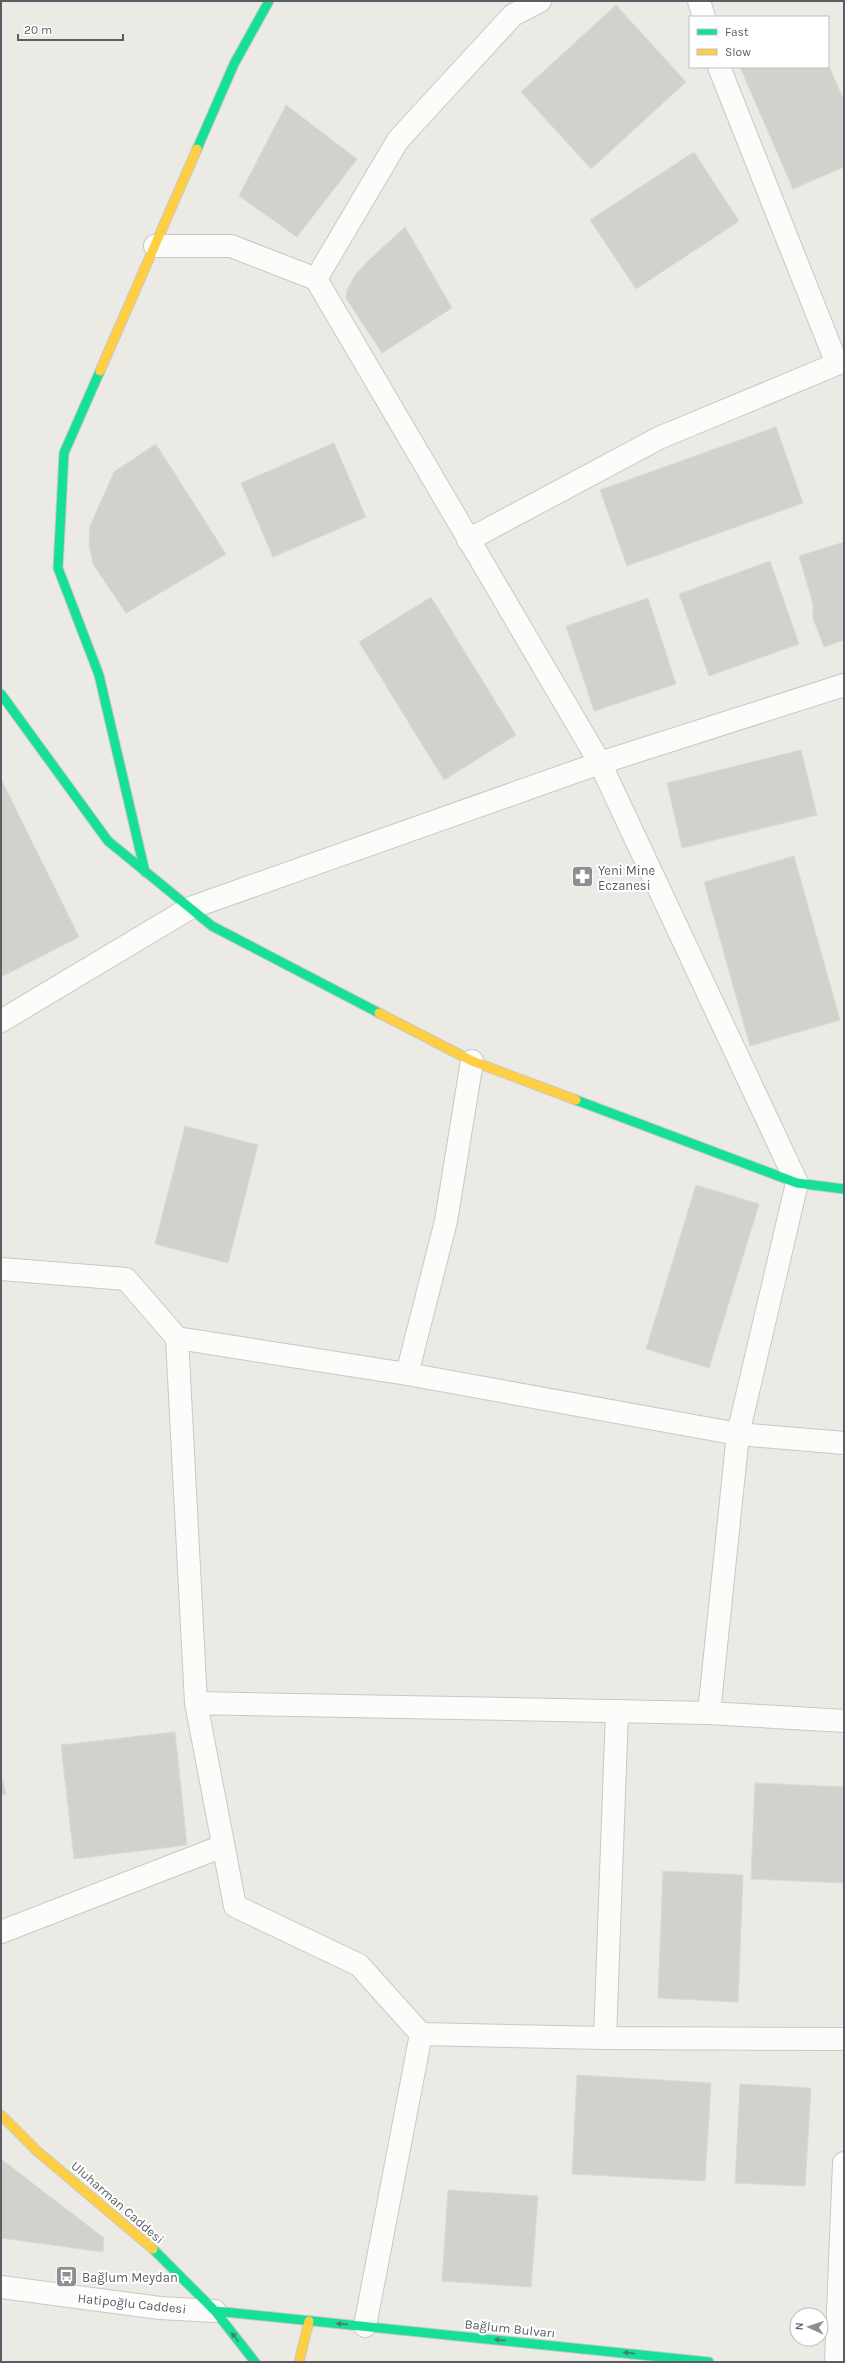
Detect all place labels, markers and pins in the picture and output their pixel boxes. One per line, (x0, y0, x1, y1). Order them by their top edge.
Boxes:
place label: Yeni Mine Eczanesi (598, 863, 655, 893)
pharmacy icon: Yeni Mine Eczanesi (570, 864, 596, 890)
bus stop icon: Bağlum Meydan (54, 2264, 80, 2290)
place label: Bağlum Meydan (82, 2270, 178, 2285)

